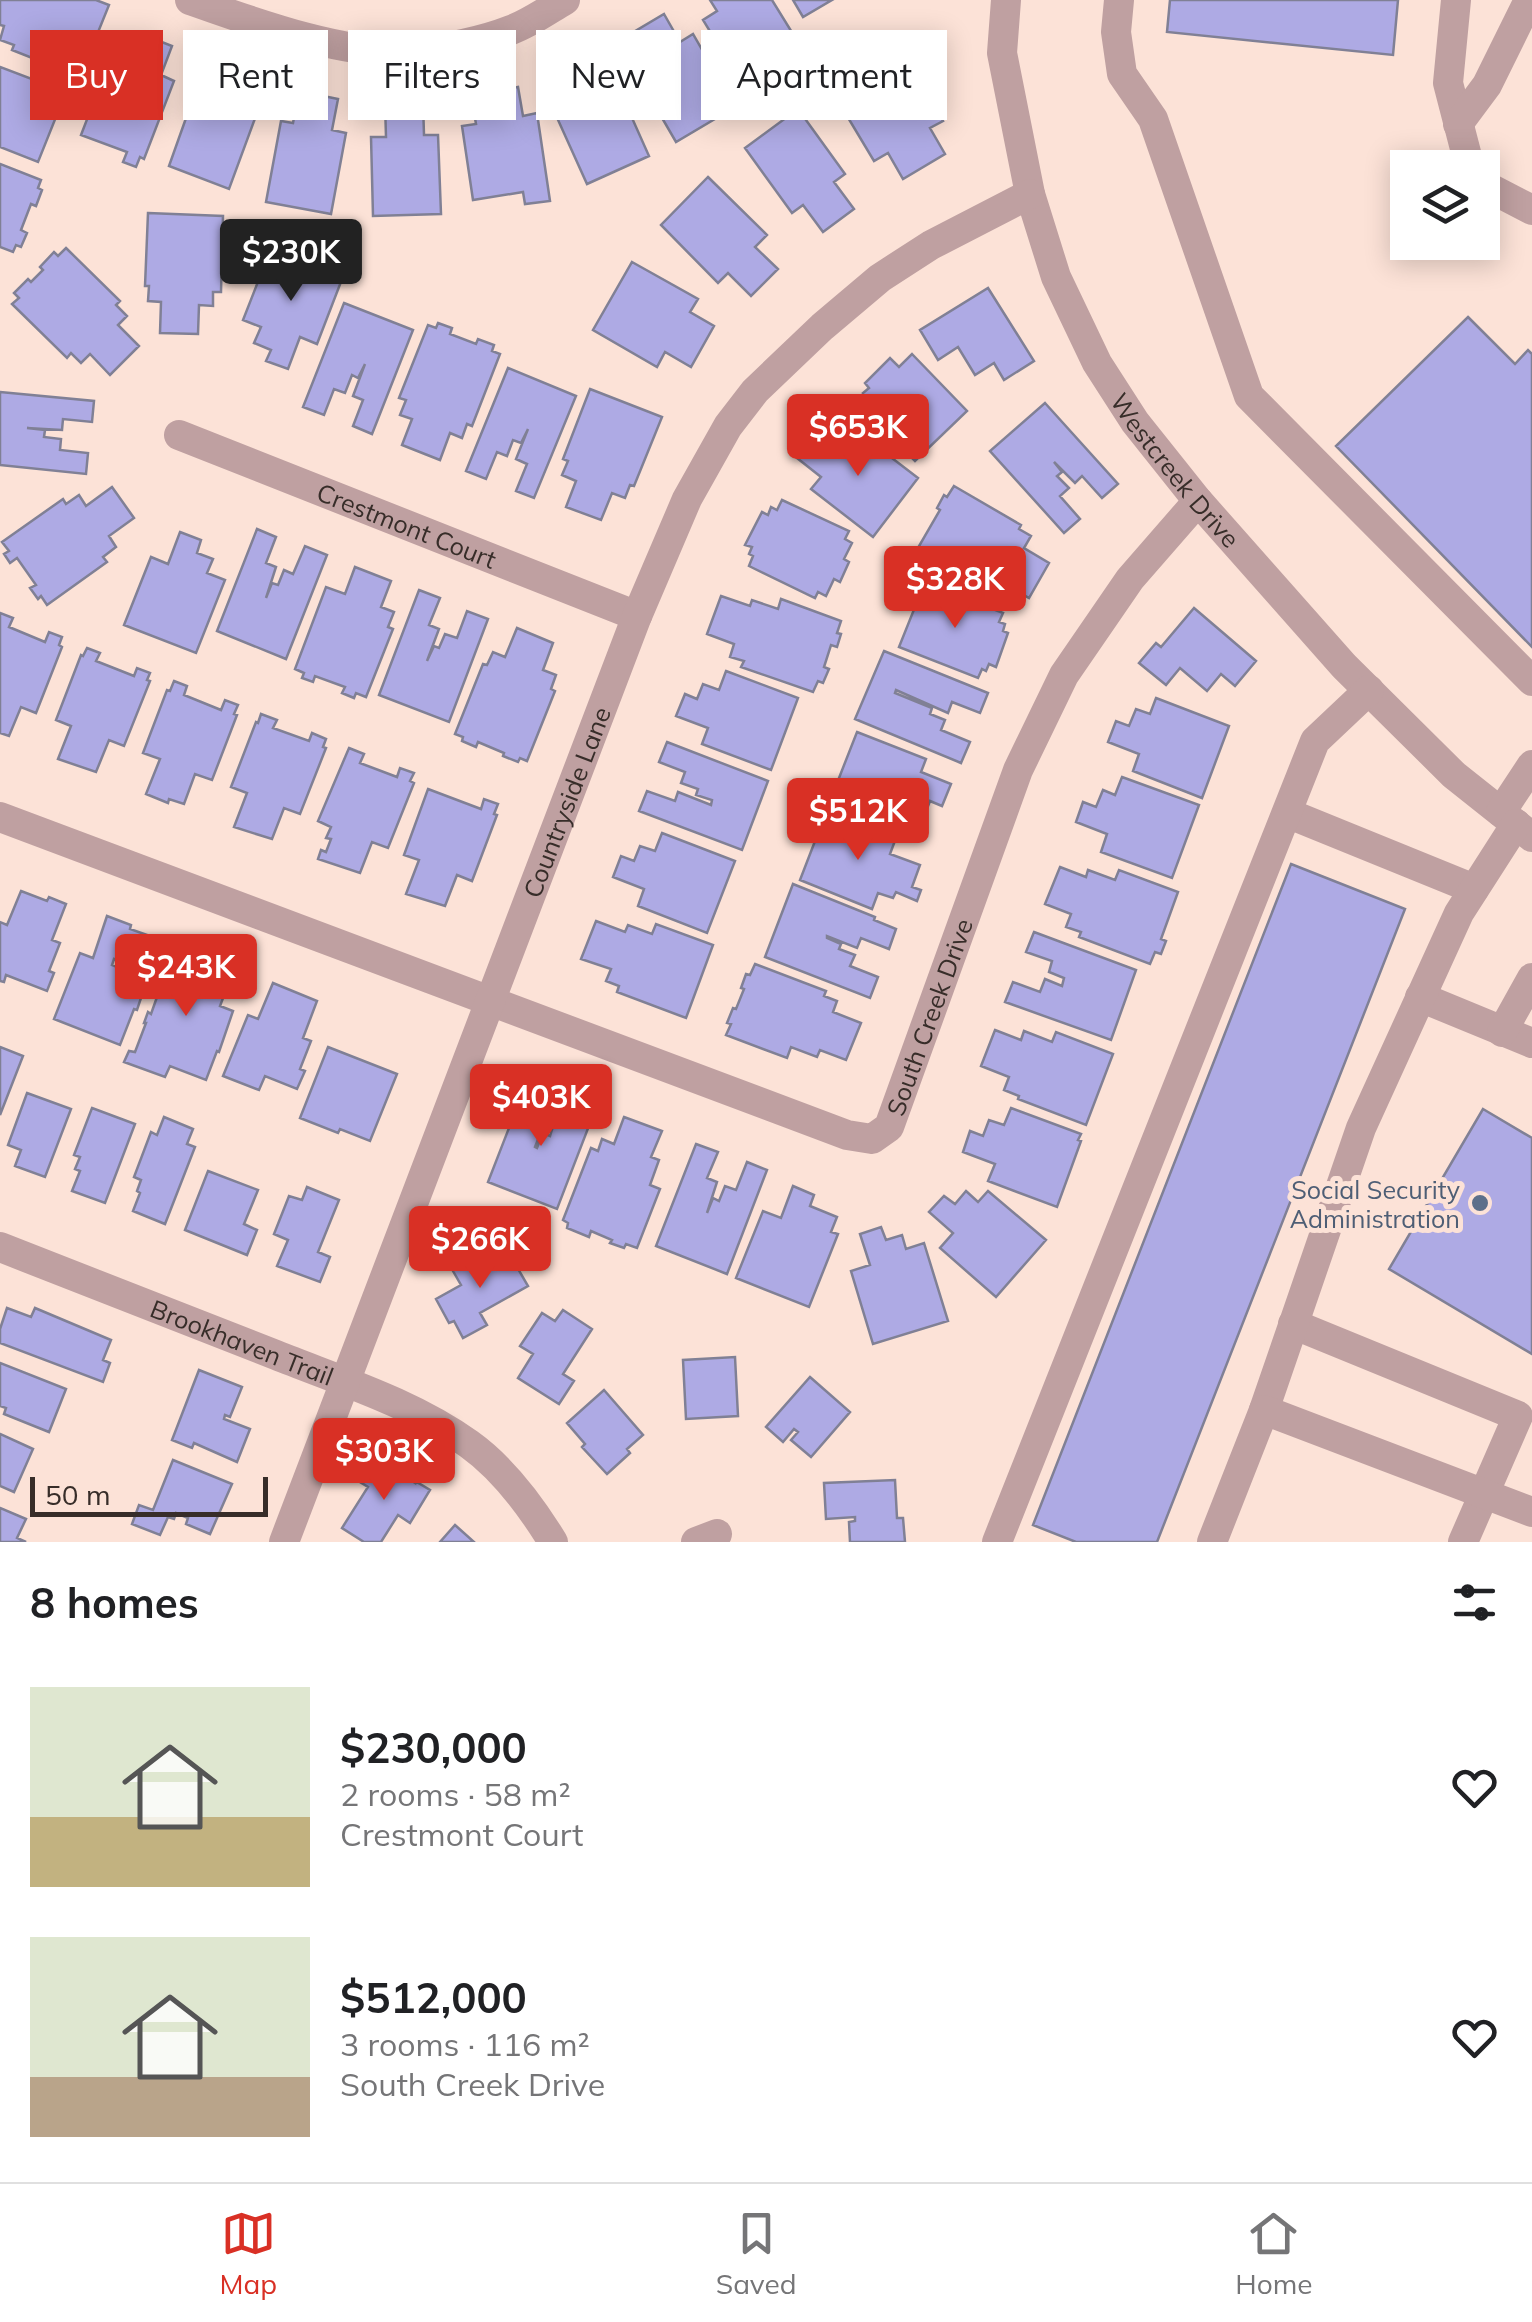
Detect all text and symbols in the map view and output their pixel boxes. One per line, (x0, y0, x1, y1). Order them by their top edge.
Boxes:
chip: Buy (30, 30, 163, 120)
chip: Rent (183, 30, 328, 120)
chip: Filters (348, 30, 516, 120)
chip: New (536, 30, 681, 120)
chip: Apartment (701, 30, 947, 120)
map controls (1390, 150, 1500, 260)
button: layers (1390, 150, 1500, 260)
pin: $230K (221, 219, 361, 304)
text: $230K (242, 231, 340, 271)
street label: Westcreek Drive (1105, 387, 1247, 553)
pin: $653K (788, 394, 928, 479)
text: $653K (809, 406, 907, 446)
street label: Crestmont Court (313, 476, 501, 575)
pin: $328K (885, 546, 1025, 631)
text: $328K (906, 558, 1004, 598)
street label: Countryside Lane (516, 702, 617, 902)
pin: $512K (788, 778, 928, 863)
text: $512K (809, 790, 907, 830)
street label: South Creek Drive (879, 914, 979, 1120)
pin: $243K (116, 934, 256, 1019)
text: $243K (137, 946, 235, 986)
pin: $403K (471, 1064, 611, 1149)
text: $403K (492, 1076, 590, 1116)
place label: Social Security Administration (1290, 1174, 1460, 1234)
marker: Social Security Administration (1469, 1192, 1491, 1214)
pin: $266K (410, 1206, 550, 1291)
text: $266K (431, 1218, 529, 1258)
street label: Brookhaven Trail (146, 1292, 338, 1391)
pin: $303K (314, 1418, 454, 1503)
text: $303K (335, 1430, 433, 1470)
scale bar (30, 1472, 268, 1516)
text: 50 m (45, 1477, 111, 1512)
icon: filters (1447, 1575, 1502, 1630)
text: 8 homes (30, 1576, 199, 1629)
text: $230,000 (340, 1721, 527, 1774)
icon: home (110, 1727, 230, 1847)
icon: heart (1447, 1760, 1502, 1815)
text: 2 rooms · 58 m² (340, 1774, 571, 1814)
text: Crestmont Court (340, 1814, 583, 1854)
text: $512,000 (340, 1971, 527, 2024)
icon: home (110, 1977, 230, 2097)
icon: heart (1447, 2010, 1502, 2065)
text: 3 rooms · 116 m² (340, 2024, 590, 2064)
text: South Creek Drive (340, 2064, 605, 2104)
tab: Map (219, 2206, 277, 2301)
tab: Saved (716, 2206, 797, 2301)
tab: Home (1235, 2206, 1313, 2301)

